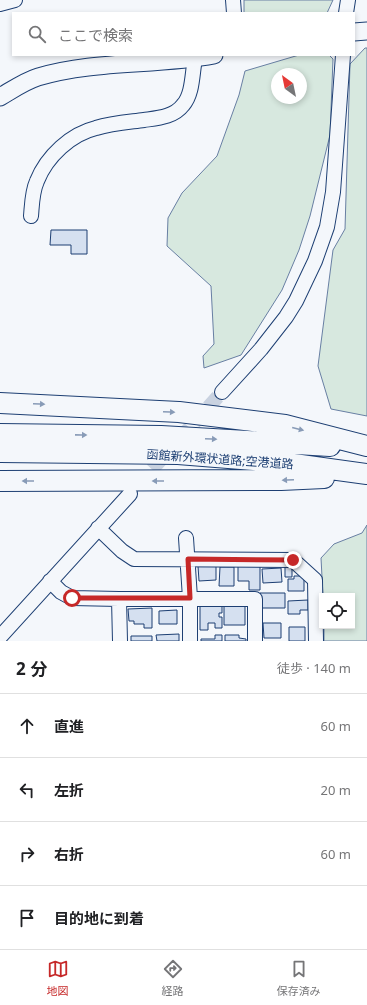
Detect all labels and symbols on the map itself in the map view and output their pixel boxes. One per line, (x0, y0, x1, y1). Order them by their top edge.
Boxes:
north arrow (271, 68, 307, 104)
one-way arrow (33, 401, 46, 407)
one-way arrow (163, 408, 175, 415)
one-way arrow (291, 426, 304, 432)
one-way arrow (75, 432, 88, 438)
one-way arrow (205, 435, 217, 442)
street label: 函館新外環状道路;空港道路 (146, 445, 294, 473)
one-way arrow (282, 476, 294, 483)
one-way arrow (21, 478, 34, 484)
one-way arrow (151, 478, 164, 484)
route end (284, 551, 302, 569)
route start (63, 589, 81, 607)

